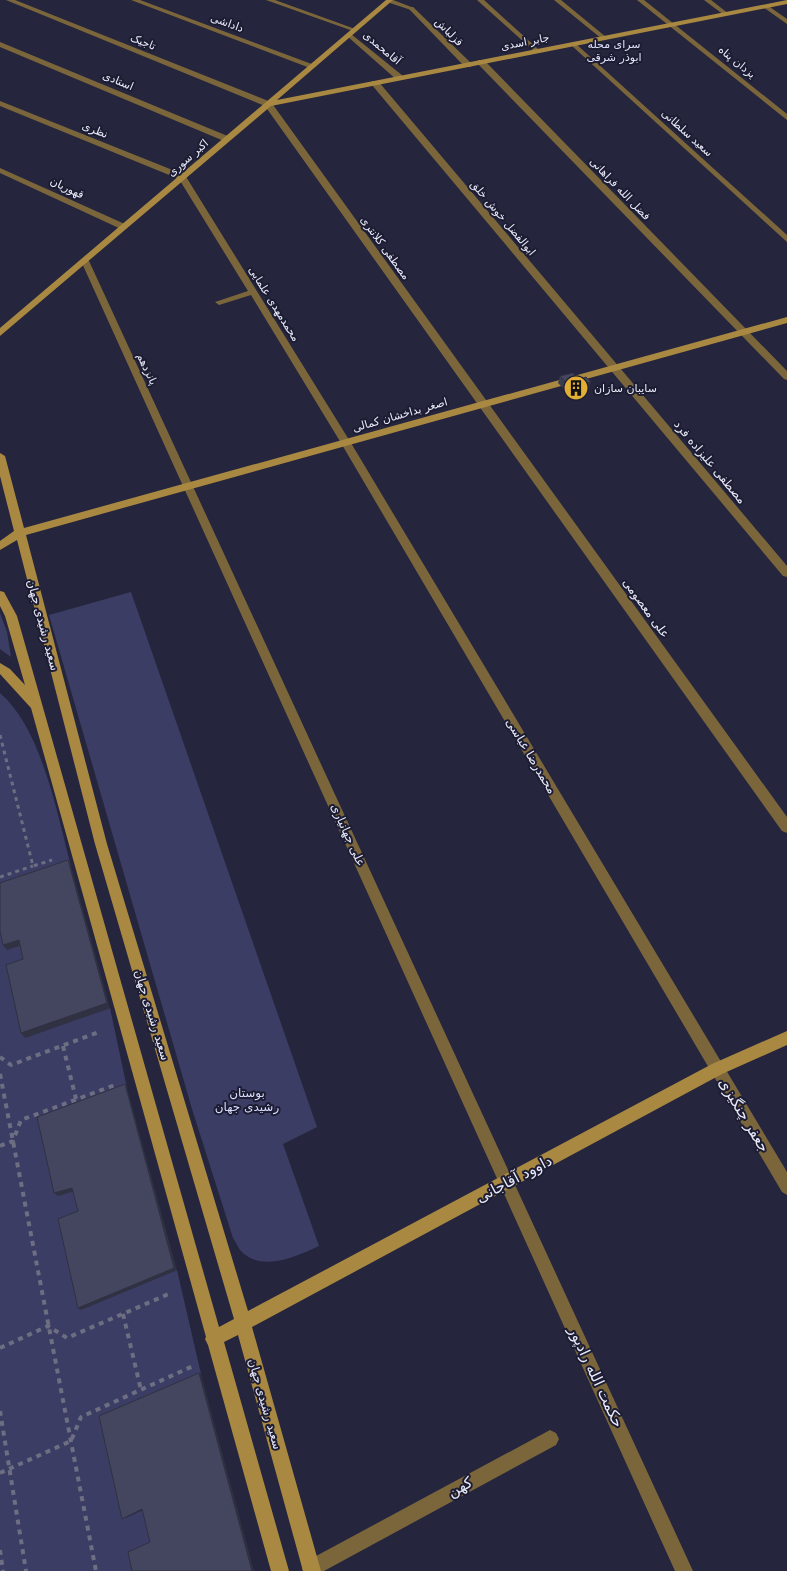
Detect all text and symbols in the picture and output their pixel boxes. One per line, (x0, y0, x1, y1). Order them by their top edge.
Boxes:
street label: داداشی (209, 11, 245, 35)
street label: قزلباش (432, 15, 466, 49)
street label: آقامحمدی (360, 28, 405, 68)
street label: تاجیک (128, 31, 158, 53)
street label: جابر اسدی (499, 31, 551, 53)
district label: سرای محله ابوذر شرقی (586, 38, 642, 64)
street label: یزدان پناه (716, 43, 758, 81)
street label: استادی (101, 69, 135, 93)
street label: سعید سلطانی (659, 107, 715, 159)
street label: نظری (80, 119, 110, 141)
street label: اکبر سوری (165, 137, 211, 179)
street label: فضل الله فراهانی (587, 155, 653, 223)
street label: قهوریان (48, 175, 86, 201)
street label: ابوالفضل خوش خلق (467, 178, 538, 259)
street label: مصطفی کلانتری (358, 214, 413, 282)
street label: محمدمهدی علمایی (246, 264, 302, 344)
street label: پانزدهم (134, 351, 160, 387)
building icon: سایبان سازان (563, 375, 589, 401)
place label: سایبان سازان (594, 382, 657, 395)
street label: اصغر بداخشان کمالی (351, 395, 449, 435)
street label: مصطفی علیزاده فرد (670, 418, 749, 507)
street label: علی معصومی (619, 575, 672, 641)
street label: سعید رشیدی جهان (23, 578, 62, 672)
street label: محمدرضا عباسی (502, 716, 559, 797)
street label: علی جهانیاری (327, 801, 368, 869)
street label: سعید رشیدی جهان (131, 968, 172, 1062)
street label: جعفر چنگیزی (715, 1074, 773, 1156)
park label: بوستان رشیدی جهان (215, 1086, 279, 1115)
street label: داوود آقاجانی (473, 1152, 555, 1206)
street label: حکمت الله رادپور (563, 1323, 627, 1431)
street label: سعید رشیدی جهان (244, 1357, 285, 1451)
street label: کهن (445, 1473, 476, 1501)

